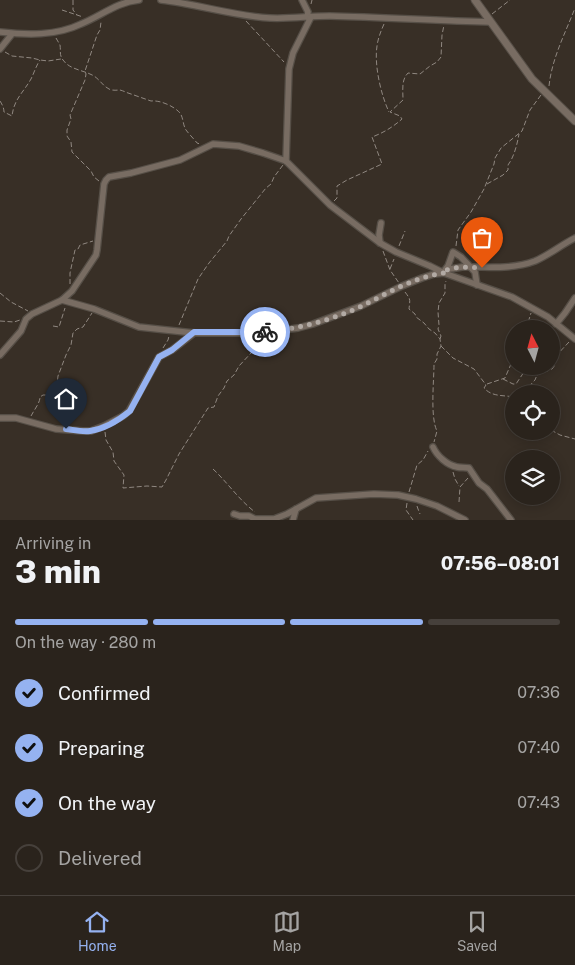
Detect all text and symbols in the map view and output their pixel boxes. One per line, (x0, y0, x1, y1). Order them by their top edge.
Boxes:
pin (461, 217, 503, 268)
icon: bag (468, 224, 496, 252)
courier (240, 307, 290, 357)
icon: bike (251, 318, 279, 346)
north arrow (505, 320, 560, 375)
map controls (505, 320, 560, 505)
pin (45, 378, 87, 429)
icon: home (52, 385, 80, 413)
button: locate (505, 385, 560, 440)
button: layers (505, 450, 560, 505)
text: Arriving in (15, 534, 91, 553)
text: 07:56–08:01 (441, 552, 560, 574)
text: 3 min (15, 553, 101, 590)
text: On the way · 280 m (15, 633, 156, 652)
icon: check (15, 679, 43, 707)
text: Confirmed (58, 682, 151, 704)
text: 07:36 (517, 683, 560, 702)
icon: check (15, 734, 43, 762)
text: Preparing (58, 737, 145, 759)
text: 07:40 (518, 738, 560, 757)
icon: check (15, 789, 43, 817)
text: On the way (58, 792, 156, 814)
text: 07:43 (517, 793, 560, 812)
text: Delivered (58, 847, 142, 869)
tab: Home (78, 908, 117, 954)
tab: Map (273, 908, 301, 954)
tab: Saved (457, 908, 497, 954)

